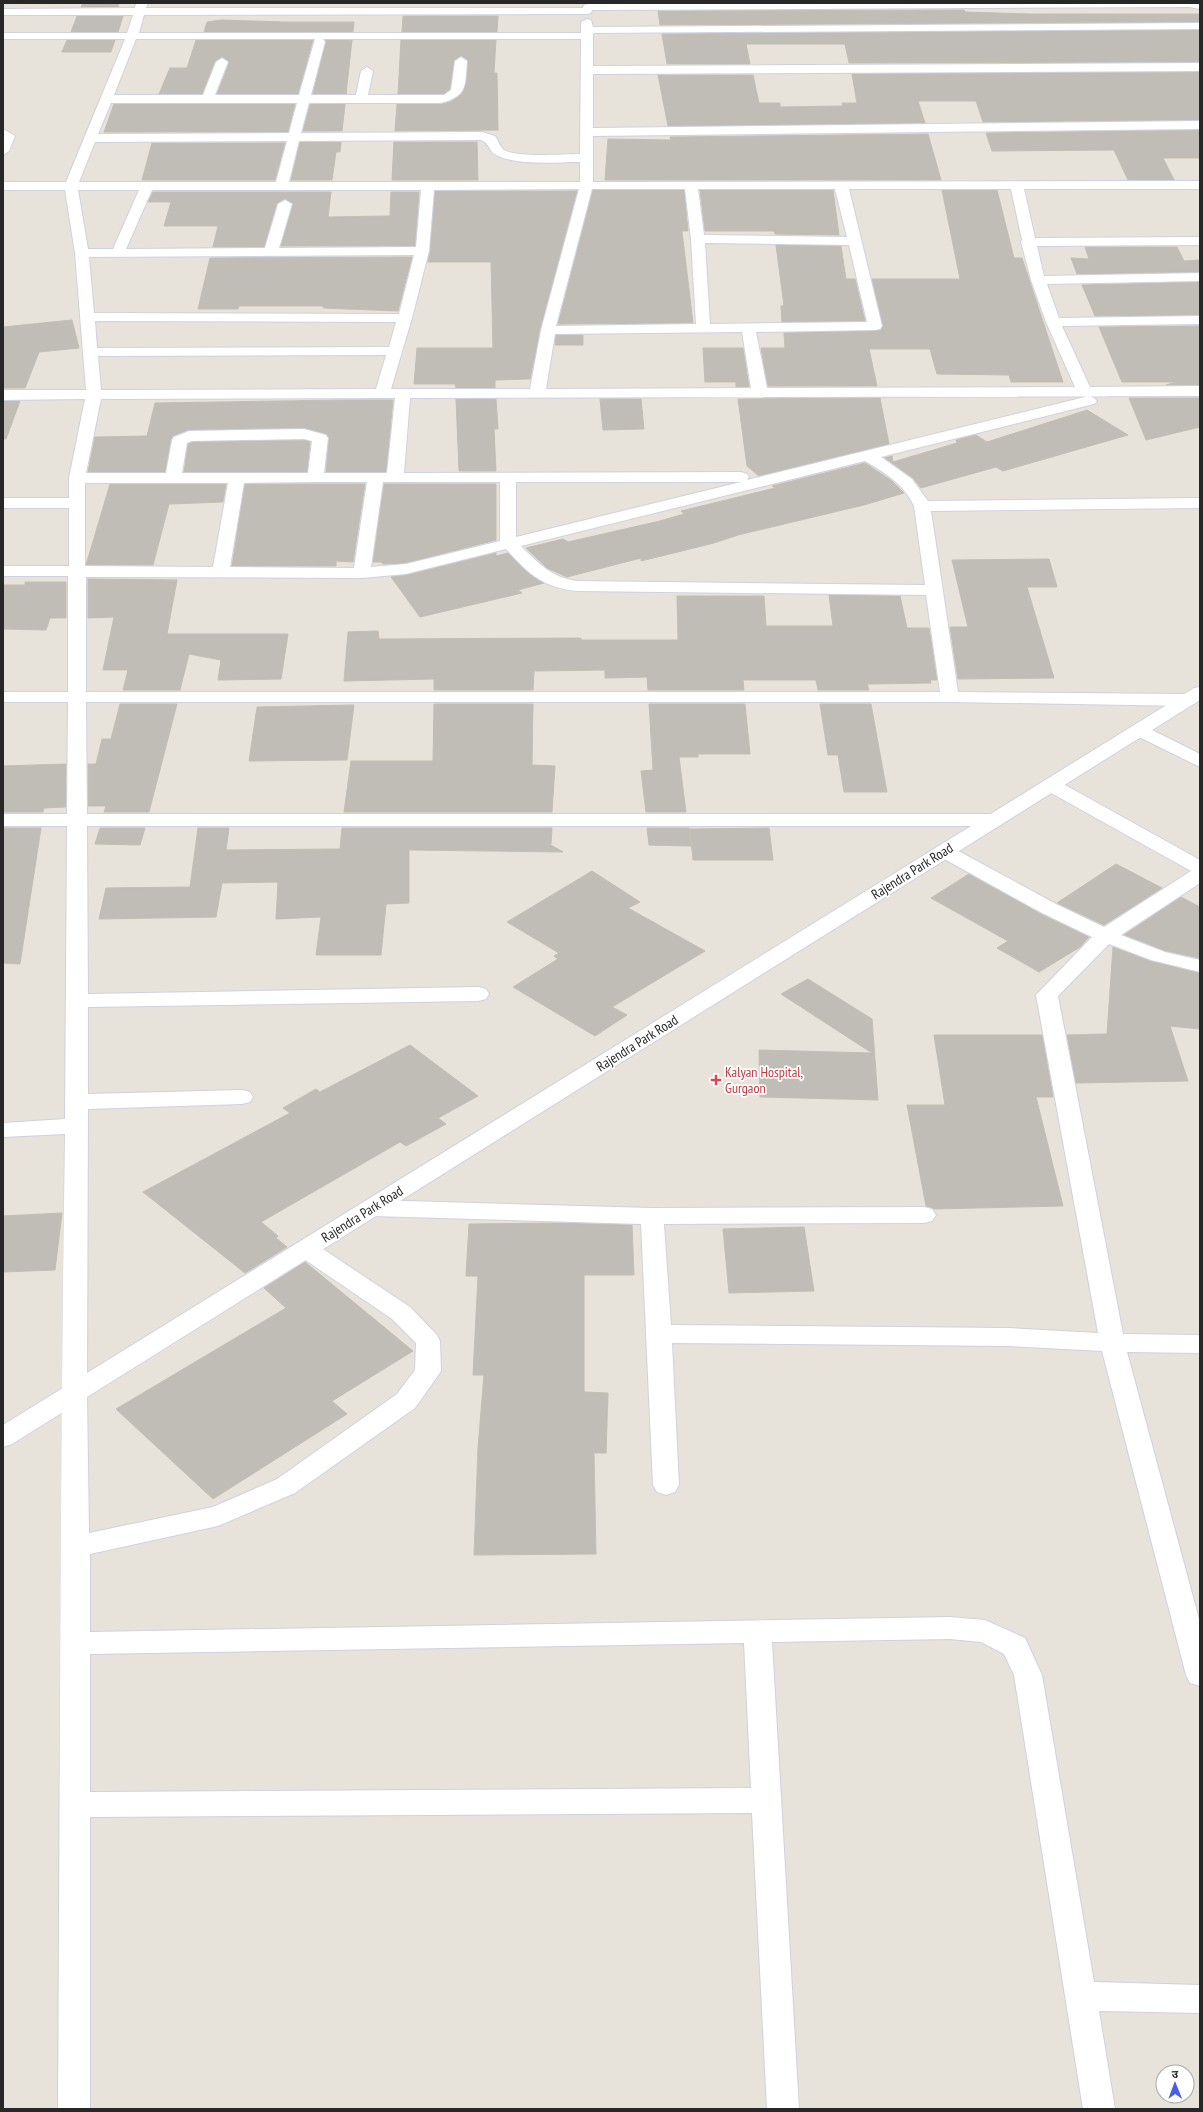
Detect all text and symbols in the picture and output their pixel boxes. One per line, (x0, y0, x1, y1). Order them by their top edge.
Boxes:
street label: Rajendra Park Road (868, 839, 956, 903)
street label: Rajendra Park Road (593, 1011, 681, 1075)
place label: Kalyan Hospital, Gurgaon (725, 1063, 804, 1097)
marker: Kalyan Hospital, Gurgaon (710, 1074, 722, 1086)
street label: Rajendra Park Road (318, 1182, 406, 1246)
north arrow (1155, 2064, 1195, 2104)
text: उ (1171, 2067, 1179, 2081)

